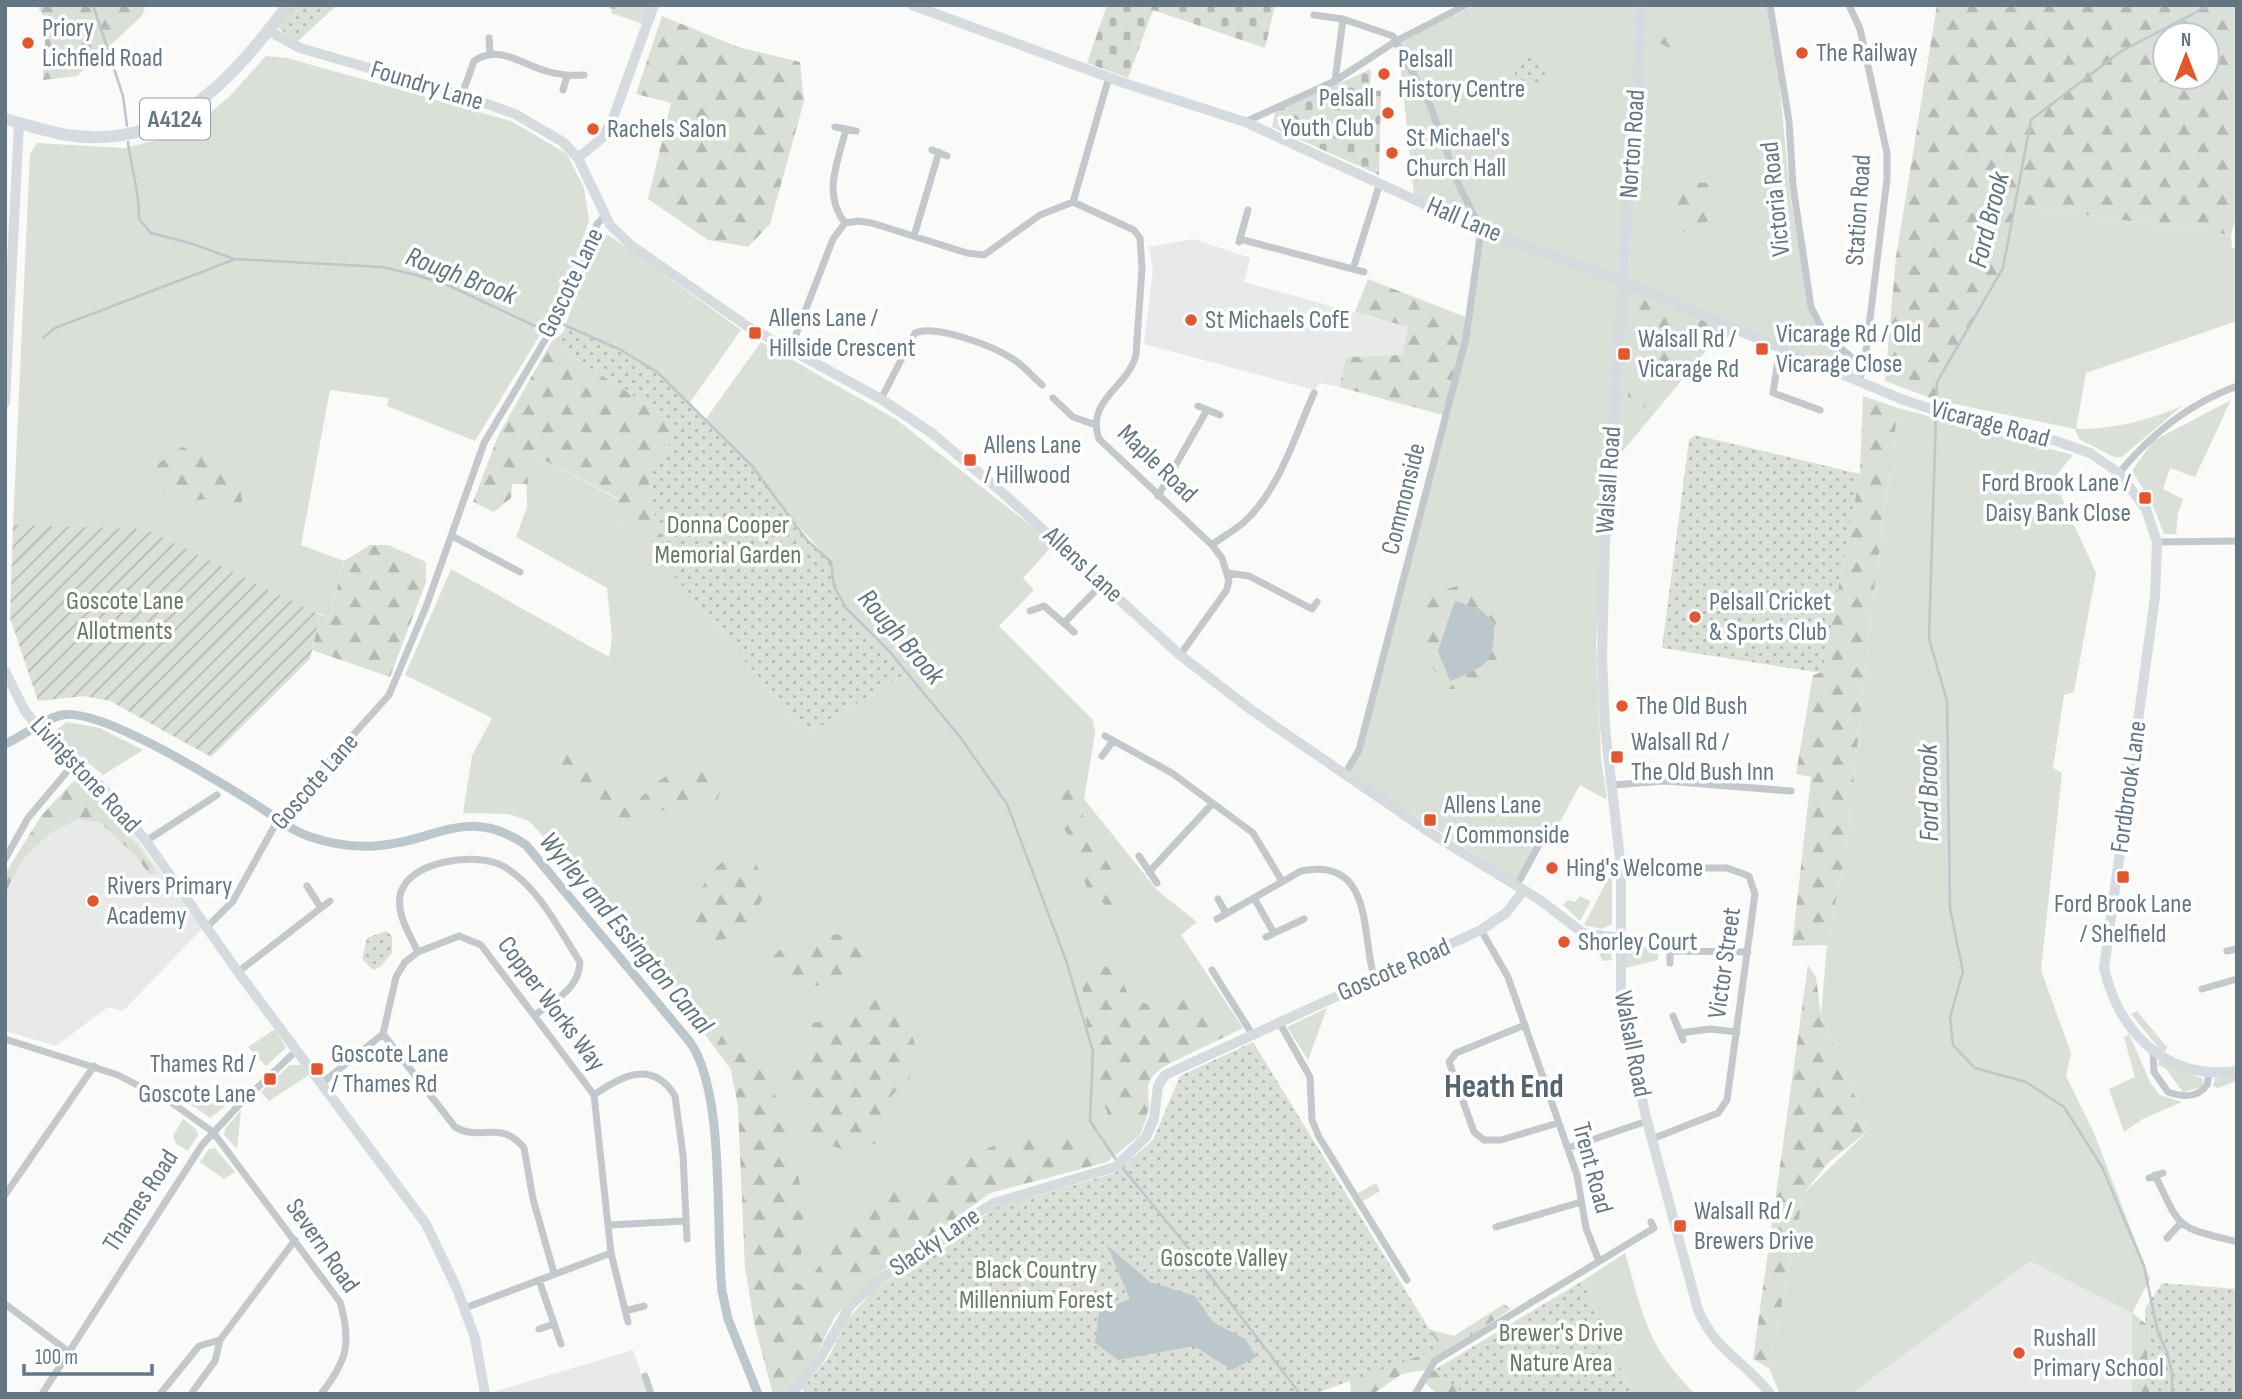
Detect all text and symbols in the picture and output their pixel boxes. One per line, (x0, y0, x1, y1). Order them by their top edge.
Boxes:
place label: Priory Lichfield Road (42, 13, 163, 74)
north arrow (2151, 21, 2221, 91)
text: N (2181, 29, 2191, 52)
marker: Priory Lichfield Road (20, 35, 36, 51)
place label: The Railway (1816, 38, 1918, 69)
place label: Pelsall History Centre (1398, 44, 1525, 105)
marker: The Railway (1794, 45, 1810, 61)
street label: Foundry Lane (367, 54, 487, 118)
marker: Pelsall History Centre (1376, 66, 1392, 82)
place label: Pelsall Youth Club (1281, 83, 1374, 144)
street label: Norton Road (1614, 89, 1652, 199)
road number: A4124 (140, 98, 210, 140)
marker: Pelsall Youth Club (1380, 105, 1396, 121)
place label: Rachels Salon (607, 114, 727, 145)
marker: Rachels Salon (585, 121, 601, 137)
place label: St Michael's Church Hall (1406, 123, 1510, 184)
street label: Victoria Road (1755, 140, 1797, 258)
marker: St Michael's Church Hall (1384, 145, 1400, 161)
street label: Station Road (1840, 154, 1878, 266)
water label: Ford Brook (1961, 167, 2017, 271)
street label: Hall Lane (1422, 190, 1506, 250)
street label: Goscote Lane (531, 223, 611, 343)
water label: Rough Brook (401, 240, 522, 313)
place label: Allens Lane / Hillside Crescent (768, 303, 916, 364)
place label: St Michaels CofE (1205, 305, 1350, 336)
marker: St Michaels CofE (1183, 312, 1199, 328)
place label: Vicarage Rd / Old Vicarage Close (1776, 319, 1921, 380)
place label: Walsall Rd / Vicarage Rd (1638, 324, 1739, 385)
marker: Allens Lane / Hillside Crescent (747, 325, 763, 341)
marker: Vicarage Rd / Old Vicarage Close (1754, 341, 1770, 357)
marker: Walsall Rd / Vicarage Rd (1616, 346, 1632, 362)
street label: Vicarage Road (1927, 393, 2053, 455)
street label: Maple Road (1111, 418, 1203, 510)
street label: Walsall Road (1590, 425, 1628, 535)
place label: Allens Lane / Hillwood (983, 430, 1081, 491)
street label: Commonside (1375, 440, 1433, 558)
marker: Allens Lane / Hillwood (962, 452, 978, 468)
place label: Ford Brook Lane / Daisy Bank Close (1982, 468, 2131, 529)
marker: Ford Brook Lane / Daisy Bank Close (2137, 490, 2153, 506)
park label: Donna Cooper Memorial Garden (655, 510, 801, 571)
street label: Allens Lane (1036, 520, 1129, 610)
water label: Rough Brook (851, 583, 952, 693)
park label: Goscote Lane Allotments (66, 586, 184, 647)
place label: Pelsall Cricket & Sports Club (1709, 587, 1831, 648)
marker: Pelsall Cricket & Sports Club (1687, 609, 1703, 625)
place label: The Old Bush (1636, 691, 1748, 722)
marker: The Old Bush (1614, 698, 1630, 714)
street label: Livingstone Road (23, 710, 147, 840)
street label: Fordbrook Lane (2104, 719, 2154, 855)
street label: Goscote Lane (265, 727, 365, 837)
place label: Walsall Rd / The Old Bush Inn (1631, 727, 1774, 788)
water label: Ford Brook (1912, 742, 1946, 842)
marker: Walsall Rd / The Old Bush Inn (1609, 749, 1625, 765)
place label: Allens Lane / Commonside (1443, 790, 1570, 851)
marker: Allens Lane / Commonside (1422, 812, 1438, 828)
water label: Wyrley and Essington Canal (532, 825, 721, 1041)
place label: Hing's Welcome (1566, 853, 1703, 884)
marker: Hing's Welcome (1544, 860, 1560, 876)
marker: Ford Brook Lane / Shelfield (2115, 869, 2131, 885)
place label: Rivers Primary Academy (106, 871, 232, 932)
place label: Ford Brook Lane / Shelfield (2054, 889, 2192, 950)
marker: Rivers Primary Academy (85, 893, 101, 909)
street label: Victor Street (1702, 905, 1748, 1020)
place label: Shorley Court (1578, 927, 1698, 958)
street label: Copper Works Way (490, 931, 612, 1077)
street label: Goscote Road (1333, 931, 1455, 1009)
marker: Shorley Court (1556, 934, 1572, 950)
street label: Walsall Road (1607, 988, 1657, 1100)
place label: Goscote Lane / Thames Rd (331, 1039, 449, 1100)
place label: Thames Rd / Goscote Lane (138, 1049, 256, 1110)
marker: Goscote Lane / Thames Rd (309, 1061, 325, 1077)
district label: Heath End (1444, 1067, 1564, 1107)
marker: Thames Rd / Goscote Lane (262, 1071, 278, 1087)
street label: Trent Road (1565, 1119, 1619, 1217)
street label: Thames Road (97, 1144, 185, 1258)
street label: Severn Road (278, 1193, 366, 1299)
place label: Walsall Rd / Brewers Drive (1694, 1196, 1814, 1257)
street label: Slacky Lane (884, 1201, 986, 1283)
marker: Walsall Rd / Brewers Drive (1672, 1218, 1688, 1234)
park label: Goscote Valley (1160, 1243, 1288, 1274)
park label: Black Country Millennium Forest (959, 1255, 1113, 1316)
park label: Brewer's Drive Nature Area (1499, 1318, 1623, 1379)
place label: Rushall Primary School (2033, 1323, 2164, 1384)
scale bar (24, 1332, 152, 1376)
text: 100 m (35, 1345, 78, 1370)
marker: Rushall Primary School (2011, 1345, 2027, 1361)

